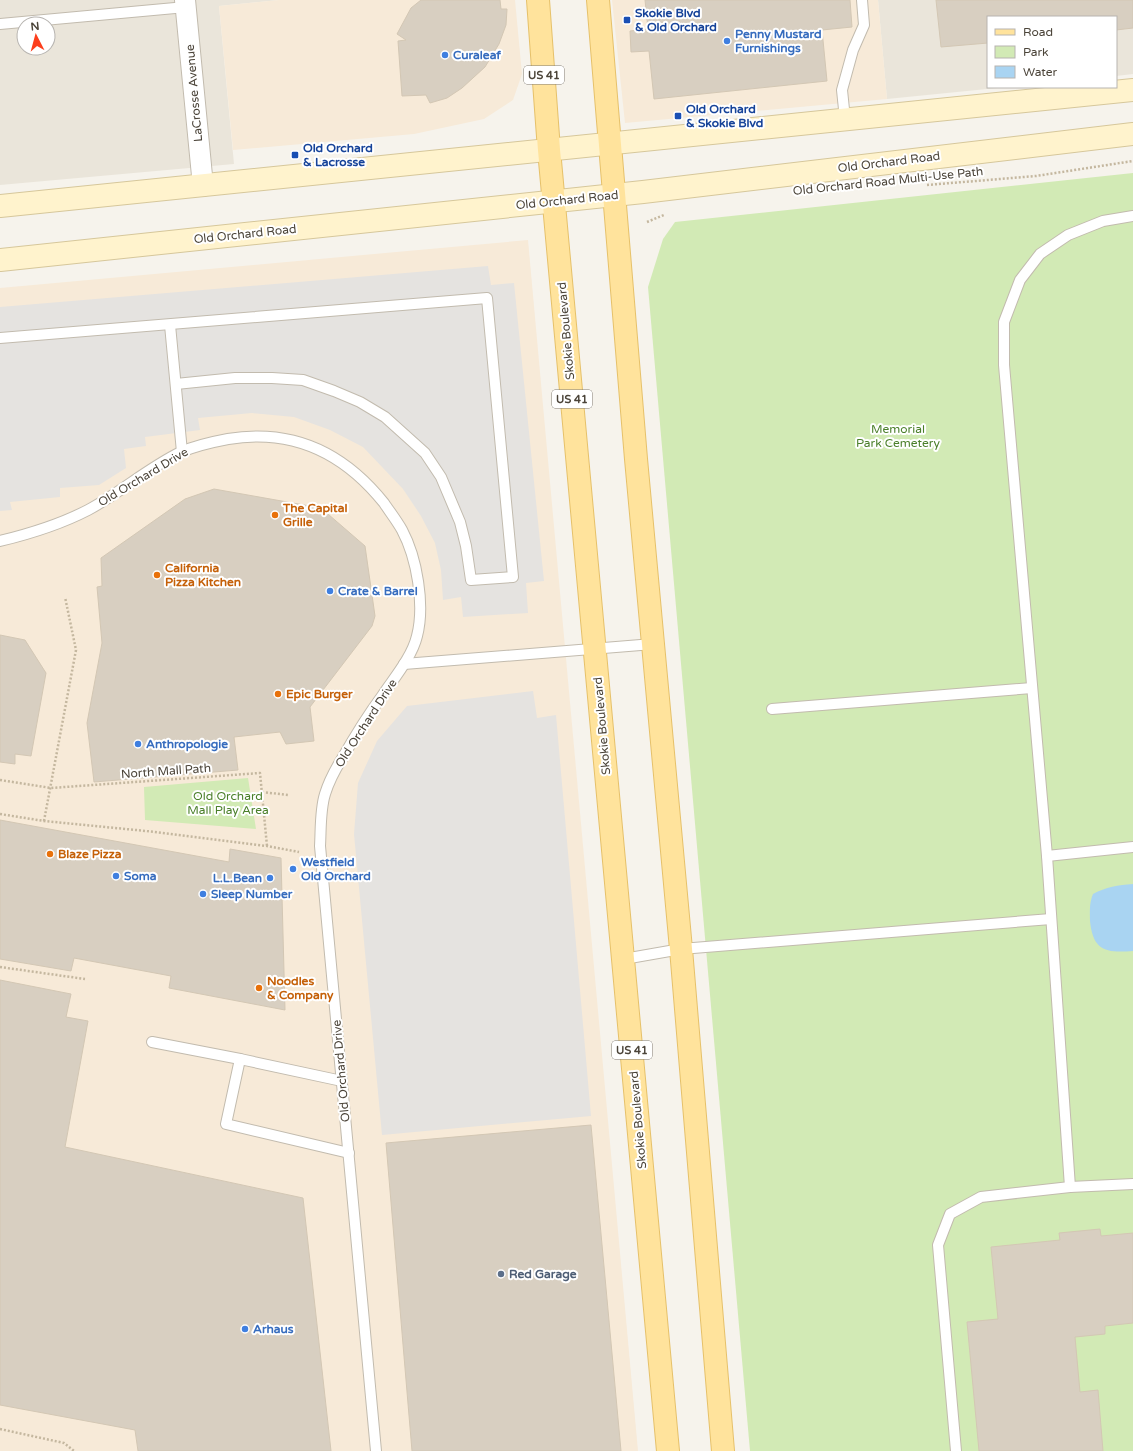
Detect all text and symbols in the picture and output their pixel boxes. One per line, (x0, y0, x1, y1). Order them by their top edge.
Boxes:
place label: Skokie Blvd & Old Orchard (635, 6, 717, 34)
marker: Skokie Blvd & Old Orchard (622, 15, 632, 25)
north arrow (16, 16, 56, 56)
legend (987, 16, 1117, 88)
text: N (30, 20, 40, 33)
text: Road (1023, 25, 1053, 39)
place label: Penny Mustard Furnishings (735, 27, 822, 56)
marker: Penny Mustard Furnishings (722, 36, 732, 46)
street label: LaCrosse Avenue (183, 43, 205, 142)
text: Park (1023, 45, 1049, 59)
place label: Curaleaf (453, 48, 501, 62)
marker: Curaleaf (440, 50, 450, 60)
text: Water (1023, 65, 1058, 79)
road number: US 41 (524, 66, 564, 84)
place label: Old Orchard & Skokie Blvd (686, 102, 763, 130)
marker: Old Orchard & Skokie Blvd (673, 111, 683, 121)
place label: Old Orchard & Lacrosse (303, 141, 373, 169)
street label: Old Orchard Road (837, 149, 941, 175)
marker: Old Orchard & Lacrosse (290, 150, 300, 160)
street label: Old Orchard Road Multi-Use Path (792, 164, 984, 198)
street label: Old Orchard Road (515, 188, 619, 212)
street label: Old Orchard Road (193, 222, 297, 246)
street label: Skokie Boulevard (555, 282, 577, 380)
road number: US 41 (552, 390, 592, 408)
park label: Memorial Park Cemetery (856, 422, 940, 450)
street label: Old Orchard Drive (95, 445, 191, 509)
place label: The Capital Grille (282, 501, 347, 529)
marker: The Capital Grille (270, 510, 280, 520)
place label: California Pizza Kitchen (165, 561, 241, 589)
marker: California Pizza Kitchen (152, 570, 162, 580)
place label: Crate & Barrel (338, 584, 418, 598)
marker: Crate & Barrel (325, 586, 335, 596)
street label: Old Orchard Drive (332, 676, 400, 770)
street label: Skokie Boulevard (591, 677, 613, 775)
place label: Epic Burger (286, 687, 353, 702)
marker: Epic Burger (273, 689, 283, 699)
place label: Anthropologie (146, 737, 228, 752)
marker: Anthropologie (133, 739, 143, 749)
street label: North Mall Path (121, 761, 211, 781)
park label: Old Orchard Mall Play Area (187, 789, 269, 817)
place label: Blaze Pizza (58, 847, 122, 861)
marker: Blaze Pizza (45, 849, 55, 859)
place label: Westfield Old Orchard (301, 855, 371, 883)
marker: Westfield Old Orchard (288, 864, 298, 874)
place label: Soma (124, 869, 157, 883)
marker: Soma (111, 871, 121, 881)
place label: L.L.Bean (213, 871, 262, 885)
marker: L.L.Bean (265, 873, 275, 883)
place label: Sleep Number (211, 887, 293, 902)
marker: Sleep Number (198, 889, 208, 899)
place label: Noodles & Company (267, 974, 334, 1003)
marker: Noodles & Company (254, 983, 264, 993)
street label: Old Orchard Drive (330, 1019, 352, 1123)
road number: US 41 (612, 1041, 652, 1059)
street label: Skokie Boulevard (627, 1071, 649, 1169)
place label: Red Garage (509, 1267, 577, 1282)
marker: Red Garage (496, 1269, 506, 1279)
place label: Arhaus (253, 1322, 294, 1336)
marker: Arhaus (240, 1324, 250, 1334)

